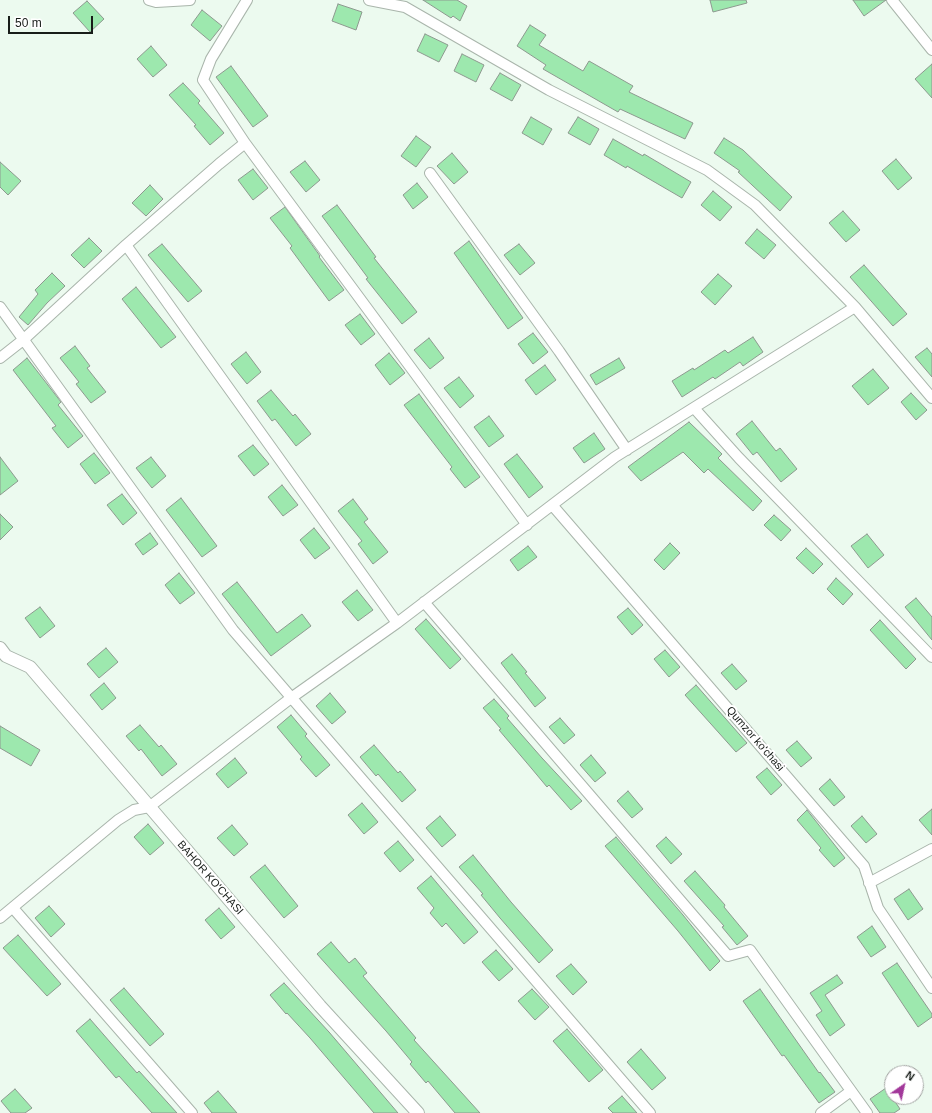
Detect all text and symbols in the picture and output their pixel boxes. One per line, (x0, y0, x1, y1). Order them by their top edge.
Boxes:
scale bar (10, 8, 95, 34)
text: 50 m (15, 16, 42, 30)
street label: Qumzor ko'chasi (723, 704, 787, 774)
street label: BAHOR KO'CHASI (174, 838, 246, 918)
north arrow (884, 1065, 924, 1105)
text: N (903, 1069, 917, 1083)

